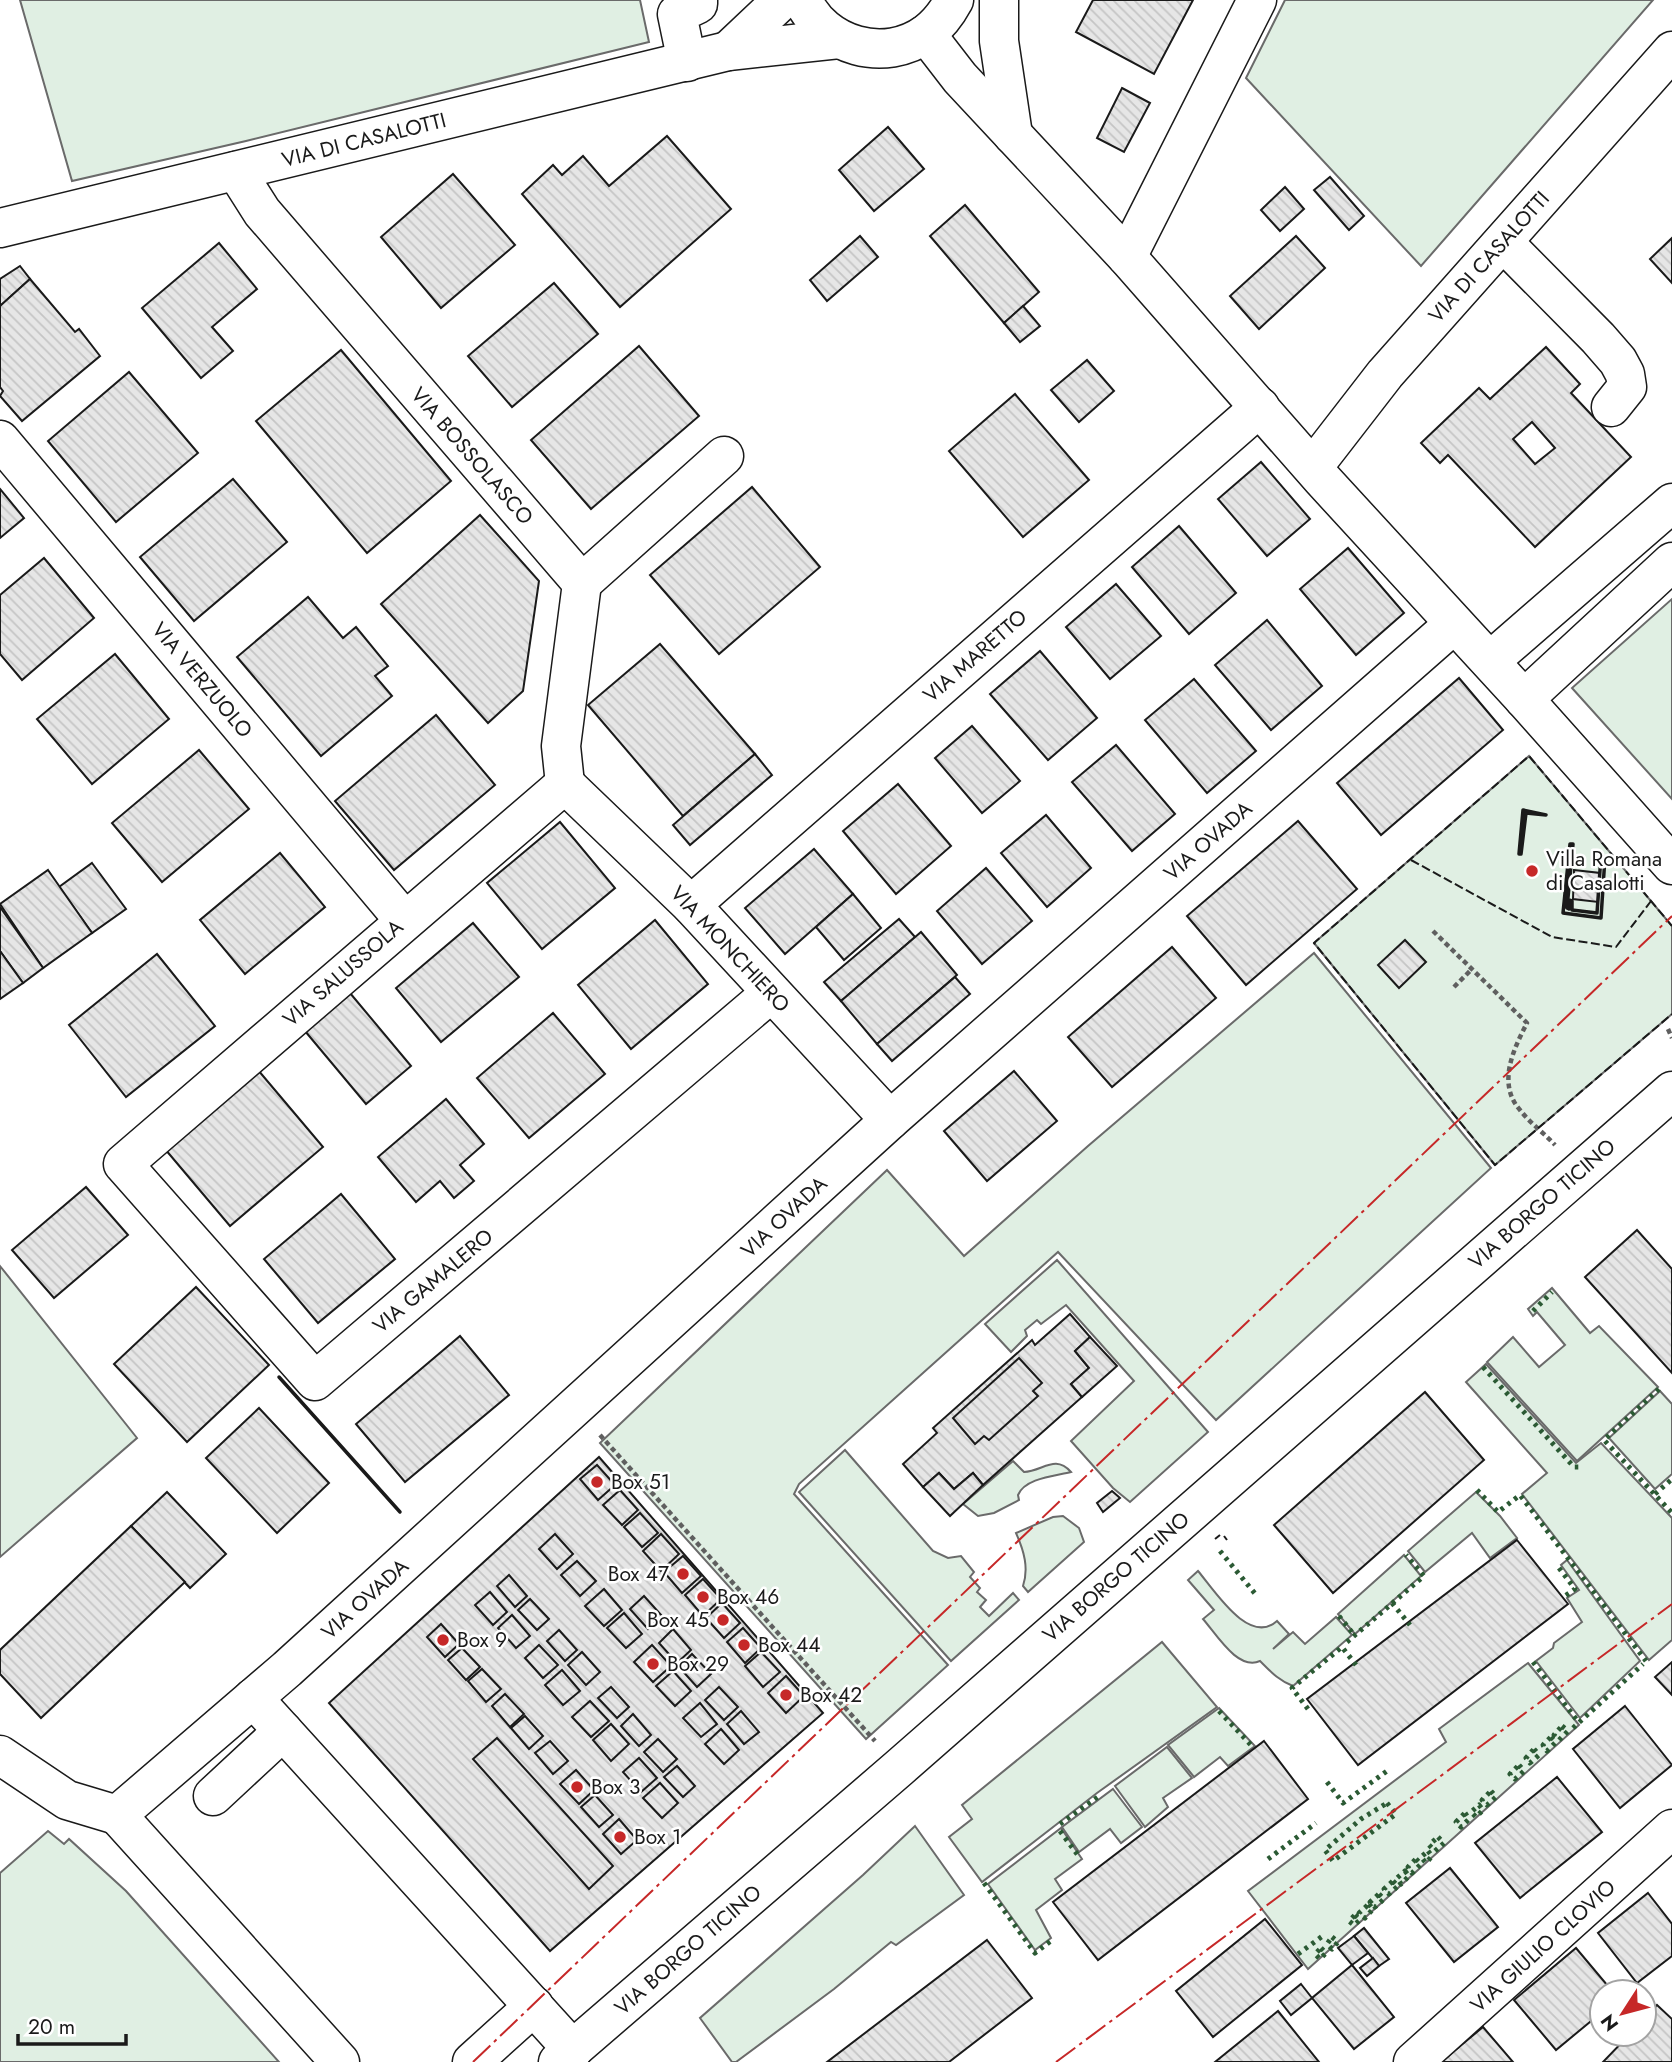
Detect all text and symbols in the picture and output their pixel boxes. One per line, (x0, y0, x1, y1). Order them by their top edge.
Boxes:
street label: VIA DI CASALOTTI (279, 105, 449, 175)
street label: VIA DI CASALOTTI (1422, 184, 1556, 330)
street label: VIA BOSSOLASCO (404, 381, 540, 531)
street label: VIA MARETTO (916, 602, 1034, 710)
street label: VIA VERZUOLO (145, 616, 259, 744)
street label: VIA OVADA (1157, 794, 1259, 888)
place label: Villa Romana di Casalotti (1546, 844, 1662, 898)
marker: Villa Romana di Casalotti (1524, 863, 1540, 879)
street label: VIA MONCHIERO (663, 879, 797, 1019)
street label: VIA SALUSSOLA (276, 912, 410, 1034)
street label: VIA BORGO TICINO (1462, 1132, 1622, 1276)
street label: VIA OVADA (734, 1169, 834, 1265)
street label: VIA GAMALERO (366, 1222, 500, 1340)
place label: Box 51 (611, 1467, 670, 1497)
marker: Box 51 (589, 1474, 605, 1490)
street label: VIA BORGO TICINO (1036, 1505, 1196, 1649)
street label: VIA OVADA (315, 1552, 415, 1646)
place label: Box 47 (608, 1559, 669, 1589)
marker: Box 47 (675, 1566, 691, 1582)
place label: Box 46 (717, 1582, 779, 1612)
marker: Box 46 (695, 1589, 711, 1605)
place label: Box 45 (647, 1605, 709, 1635)
marker: Box 45 (715, 1612, 731, 1628)
place label: Box 9 (457, 1625, 507, 1655)
place label: Box 44 (758, 1630, 820, 1660)
marker: Box 9 (435, 1632, 451, 1648)
marker: Box 44 (736, 1637, 752, 1653)
place label: Box 29 (667, 1649, 729, 1679)
marker: Box 29 (645, 1656, 661, 1672)
place label: Box 42 (800, 1680, 862, 1710)
marker: Box 42 (778, 1687, 794, 1703)
place label: Box 3 (591, 1772, 640, 1802)
marker: Box 3 (569, 1779, 585, 1795)
place label: Box 1 (634, 1822, 681, 1852)
marker: Box 1 (612, 1829, 628, 1845)
street label: VIA GIULIO CLOVIO (1464, 1873, 1622, 2019)
street label: VIA BORGO TICINO (608, 1878, 768, 2022)
north arrow (1588, 1978, 1658, 2048)
scale bar (18, 2002, 126, 2046)
text: N (1594, 2009, 1625, 2037)
text: 20 m (28, 2012, 75, 2042)

